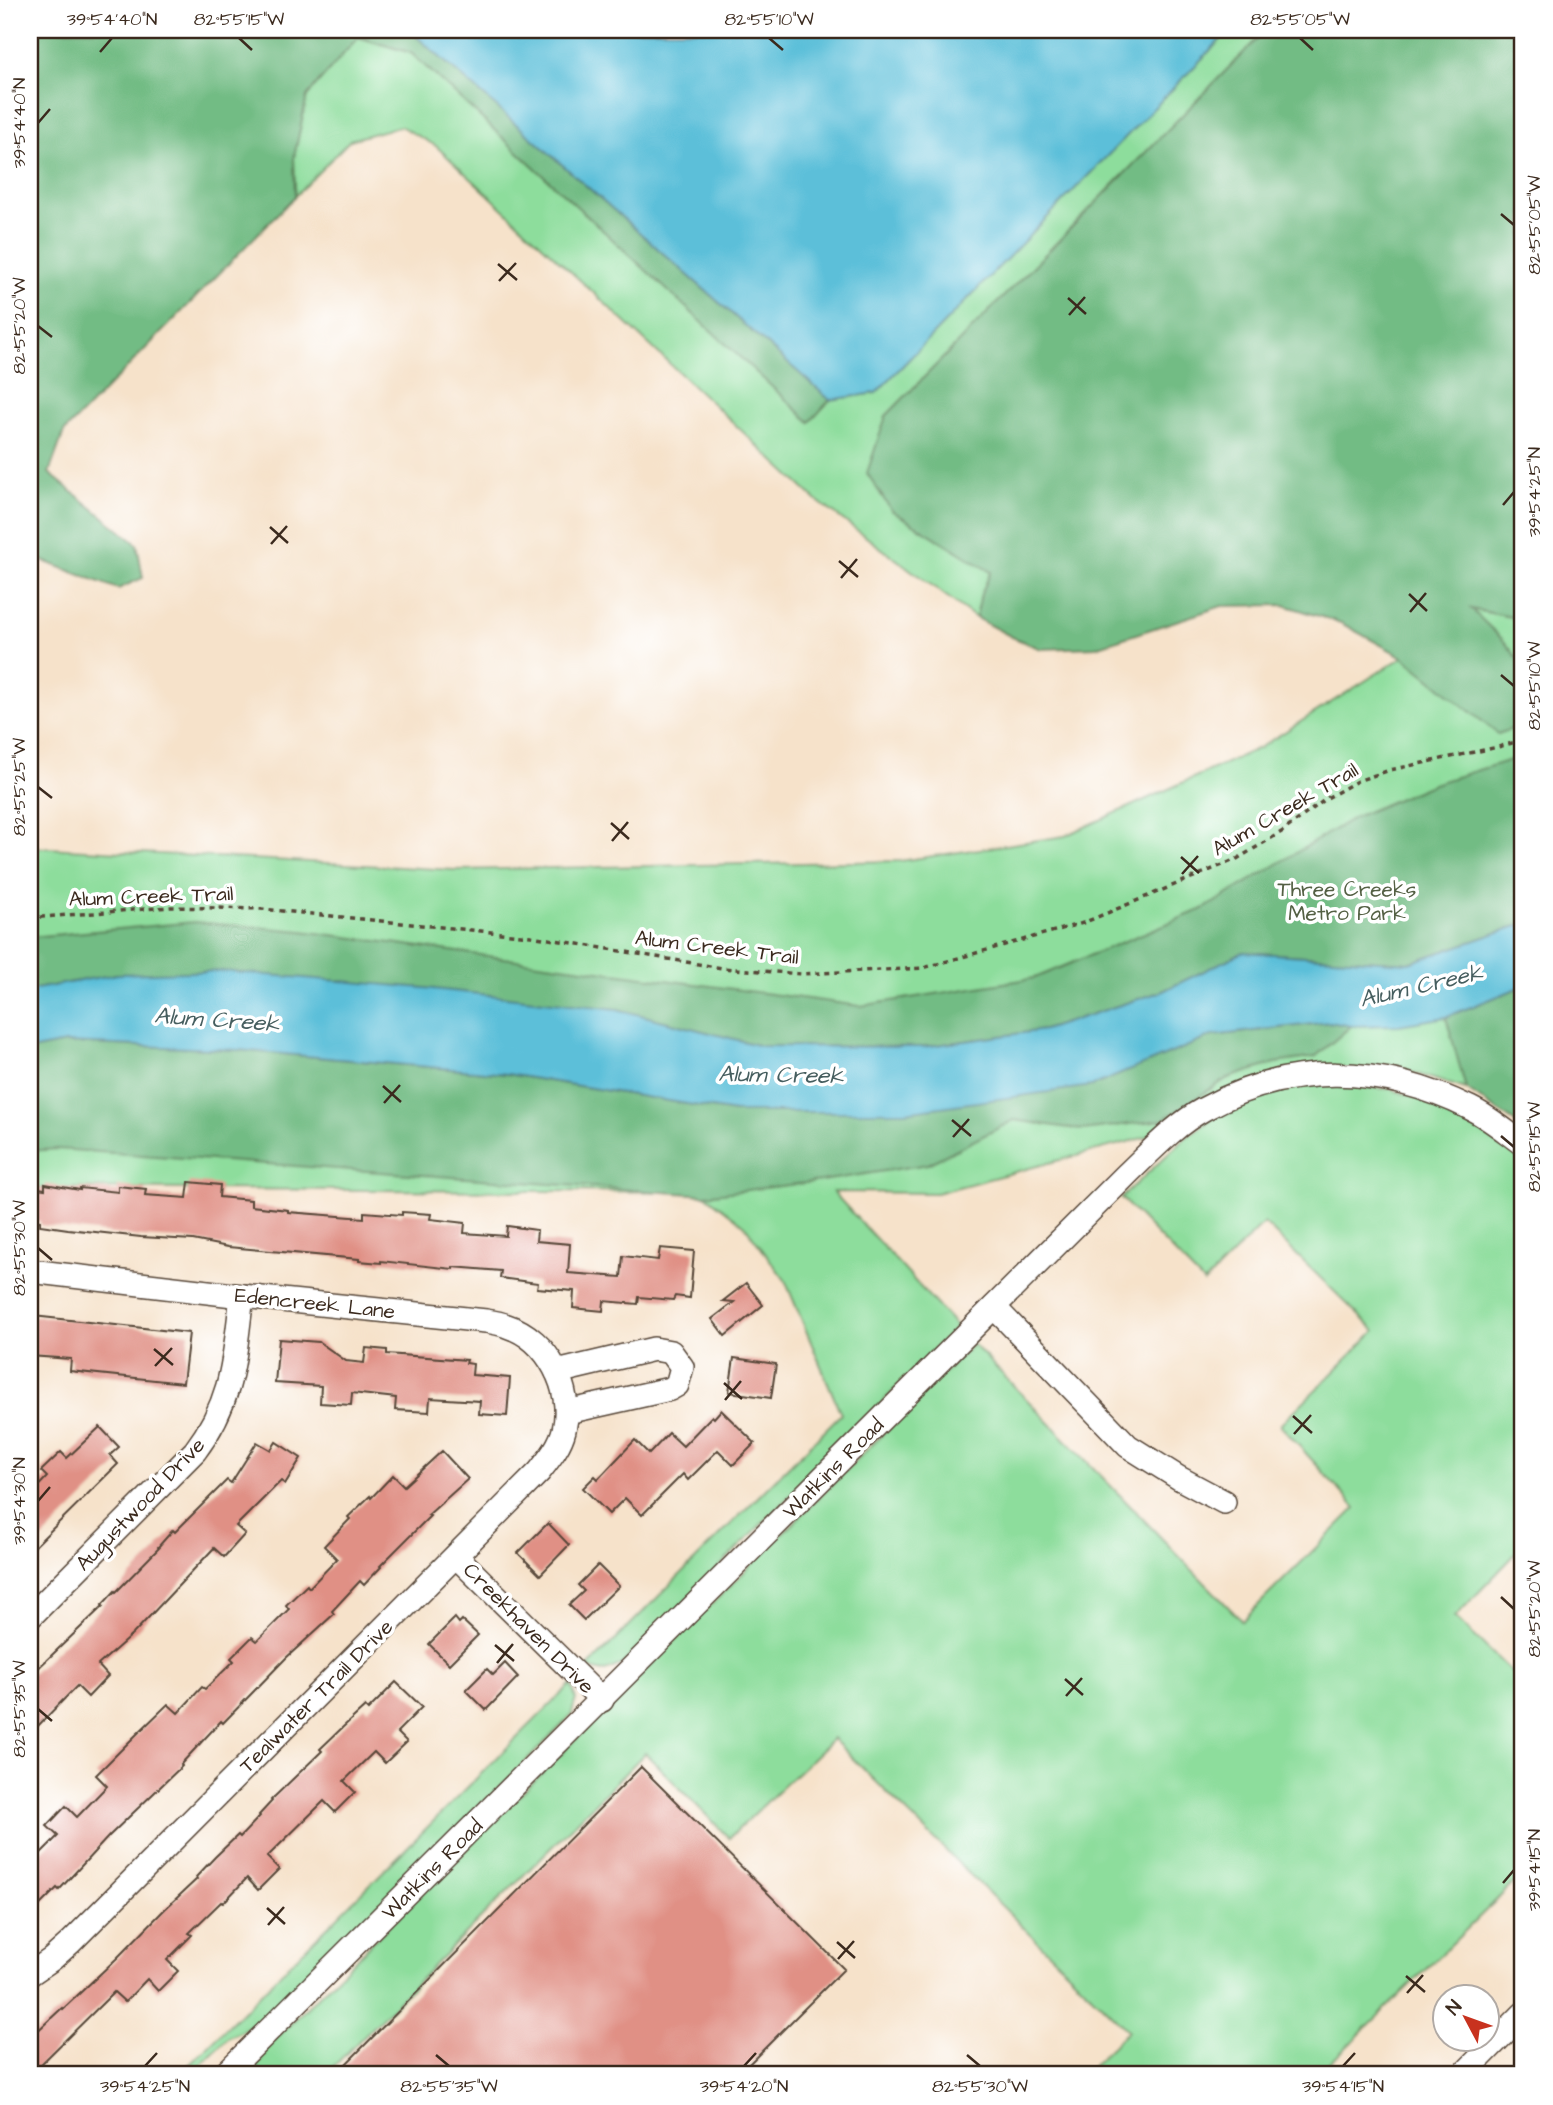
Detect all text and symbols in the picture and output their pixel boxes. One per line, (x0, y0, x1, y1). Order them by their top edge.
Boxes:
text: 39°54'40"N (67, 7, 157, 32)
text: 82°55'15"W (194, 7, 284, 32)
text: 82°55'10"W (724, 7, 814, 32)
text: 82°55'05"W (1250, 7, 1350, 32)
text: 39°54'40"N (7, 78, 32, 168)
text: 82°55'05"W (1522, 175, 1547, 275)
text: 82°55'20"W (7, 277, 32, 375)
text: 39°54'25"N (1522, 447, 1547, 537)
text: 82°55'10"W (1522, 641, 1547, 731)
text: 82°55'25"W (7, 738, 32, 836)
street label: Alum Creek Trail (1207, 756, 1364, 863)
park label: Three Creeks Metro Park (1278, 875, 1416, 928)
street label: Alum Creek Trail (68, 879, 234, 914)
street label: Alum Creek Trail (634, 923, 800, 972)
water label: Alum Creek (1357, 956, 1487, 1016)
water label: Alum Creek (153, 1000, 281, 1040)
water label: Alum Creek (718, 1058, 845, 1092)
text: 82°55'15"W (1522, 1102, 1547, 1192)
text: 82°55'30"W (7, 1200, 32, 1296)
street label: Edencreek Lane (233, 1281, 397, 1326)
street label: Watkins Road (776, 1411, 891, 1526)
street label: Augustwood Drive (69, 1431, 213, 1579)
text: 39°54'30"N (7, 1457, 32, 1545)
street label: Creekhaven Drive (457, 1556, 601, 1700)
text: 82°55'20"W (1522, 1560, 1547, 1658)
street label: Tealwater Trail Drive (233, 1613, 400, 1780)
text: 82°55'35"W (7, 1660, 32, 1758)
street label: Watkins Road (375, 1812, 490, 1927)
text: 39°54'15"N (1522, 1829, 1547, 1911)
north arrow (1430, 1982, 1500, 2052)
text: N (1440, 1994, 1468, 2021)
text: 39°54'25"N (100, 2074, 190, 2099)
text: 82°55'35"W (400, 2074, 498, 2099)
text: 39°54'20"N (700, 2074, 788, 2099)
text: 82°55'30"W (932, 2074, 1028, 2099)
text: 39°54'15"N (1302, 2074, 1384, 2099)

